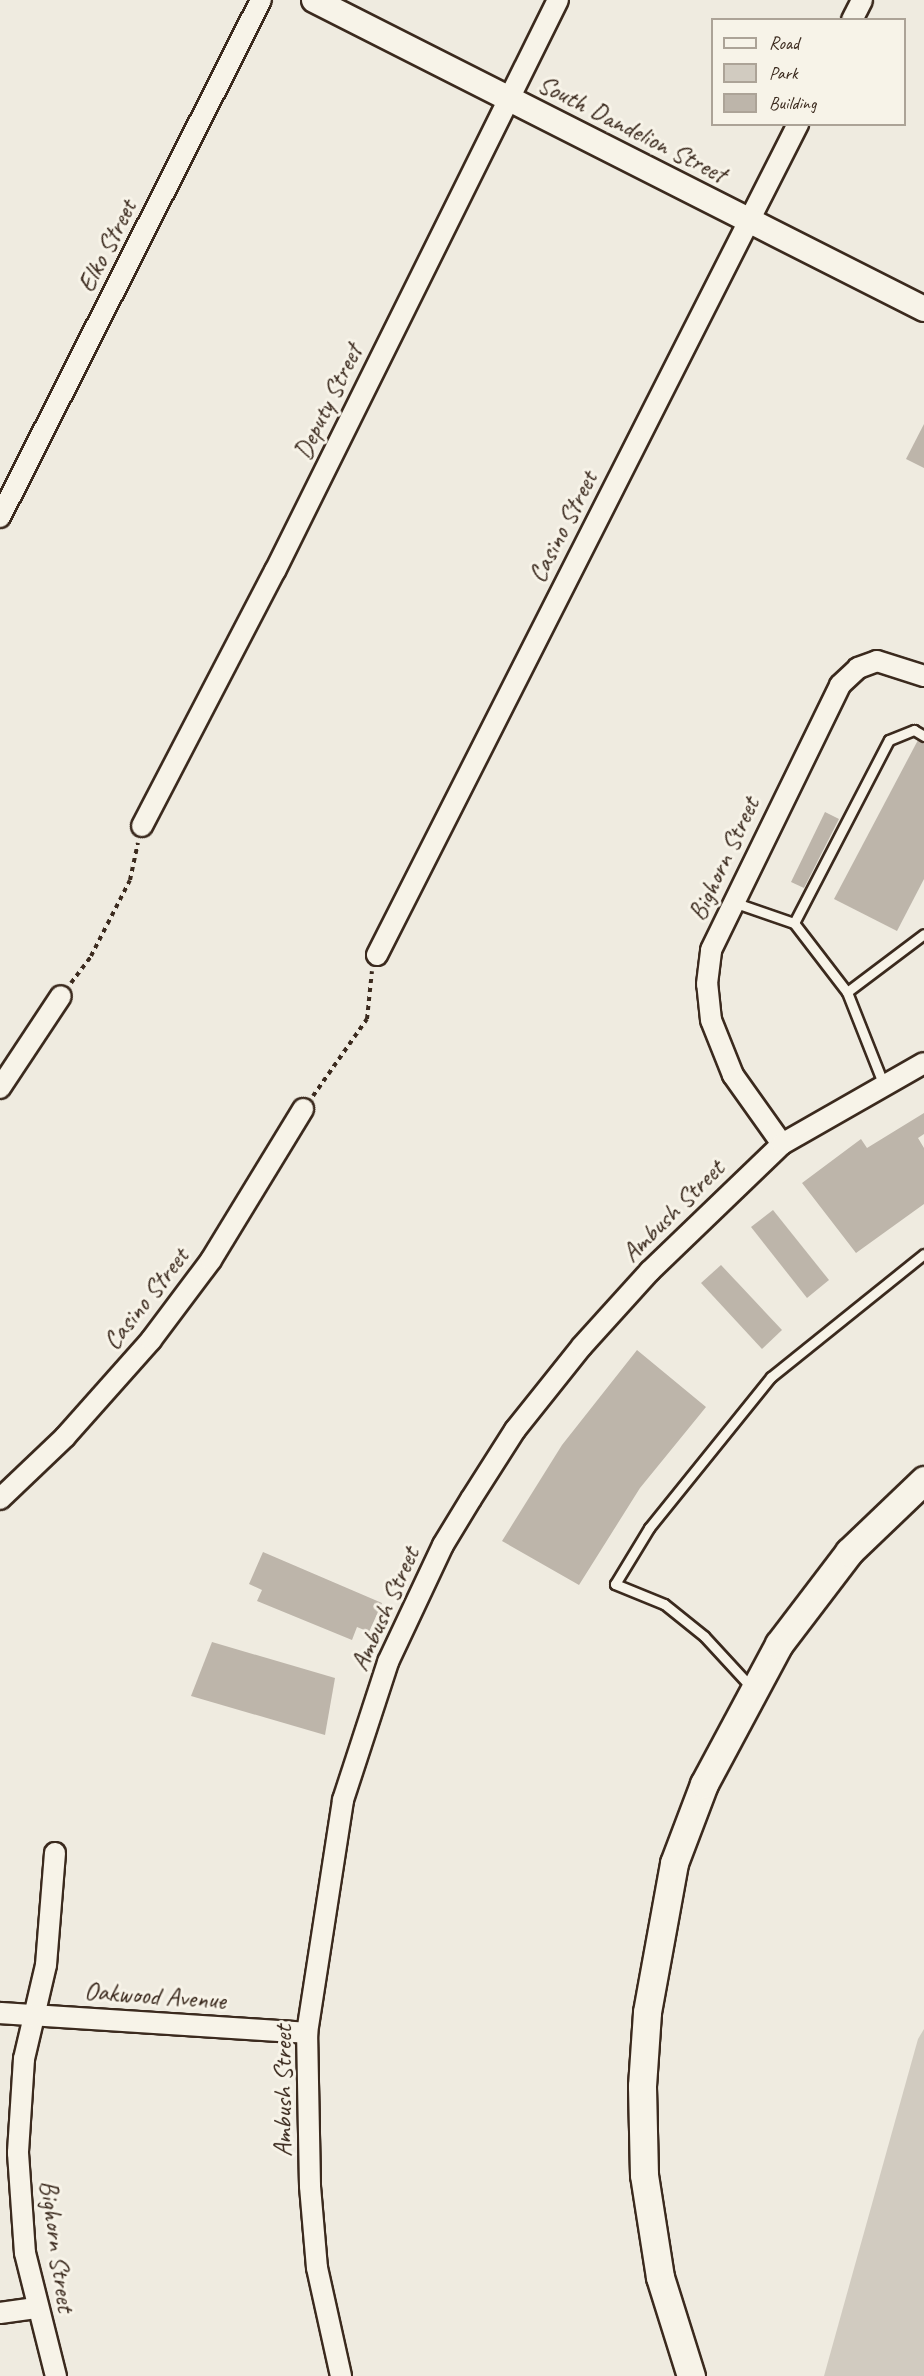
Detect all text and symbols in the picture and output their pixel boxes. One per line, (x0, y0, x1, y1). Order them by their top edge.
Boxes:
legend (711, 18, 906, 126)
text: Road (769, 32, 799, 54)
text: Park (769, 62, 798, 84)
street label: South Dandelion Street (532, 68, 732, 190)
text: Building (769, 92, 816, 114)
street label: Elko Street (70, 194, 144, 298)
street label: Deputy Street (287, 340, 369, 464)
street label: Casino Street (522, 466, 604, 588)
street label: Bighorn Street (682, 792, 766, 926)
street label: Ambush Street (615, 1153, 731, 1269)
street label: Casino Street (96, 1242, 196, 1356)
street label: Ambush Street (344, 1542, 426, 1676)
street label: Oakwood Avenue (83, 1975, 227, 2017)
street label: Ambush Street (267, 2025, 299, 2157)
street label: Bighorn Street (32, 2178, 82, 2314)

